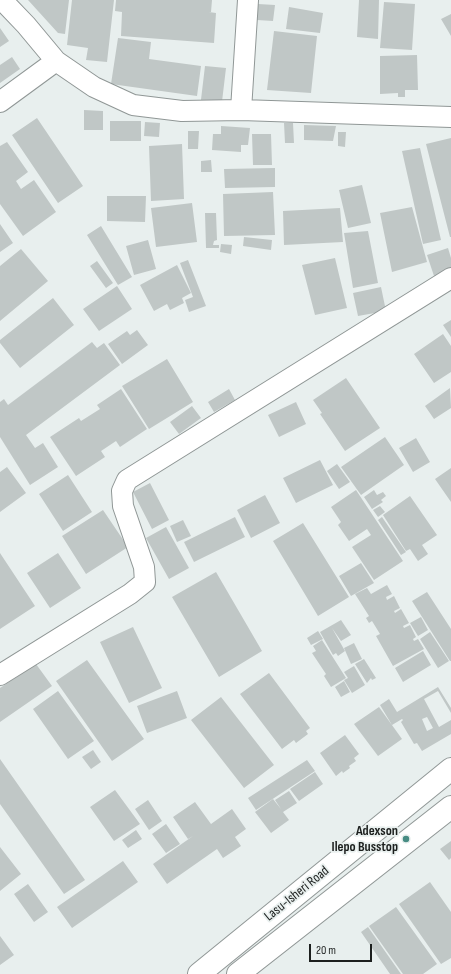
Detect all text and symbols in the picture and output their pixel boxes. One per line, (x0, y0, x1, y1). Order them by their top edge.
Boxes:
place label: Adexson Ilepo Busstop (332, 823, 398, 856)
marker: Adexson Ilepo Busstop (401, 834, 411, 844)
street label: Lasu-Isheri Road (261, 863, 333, 925)
scale bar (311, 936, 374, 962)
text: 20 m (316, 943, 336, 958)

